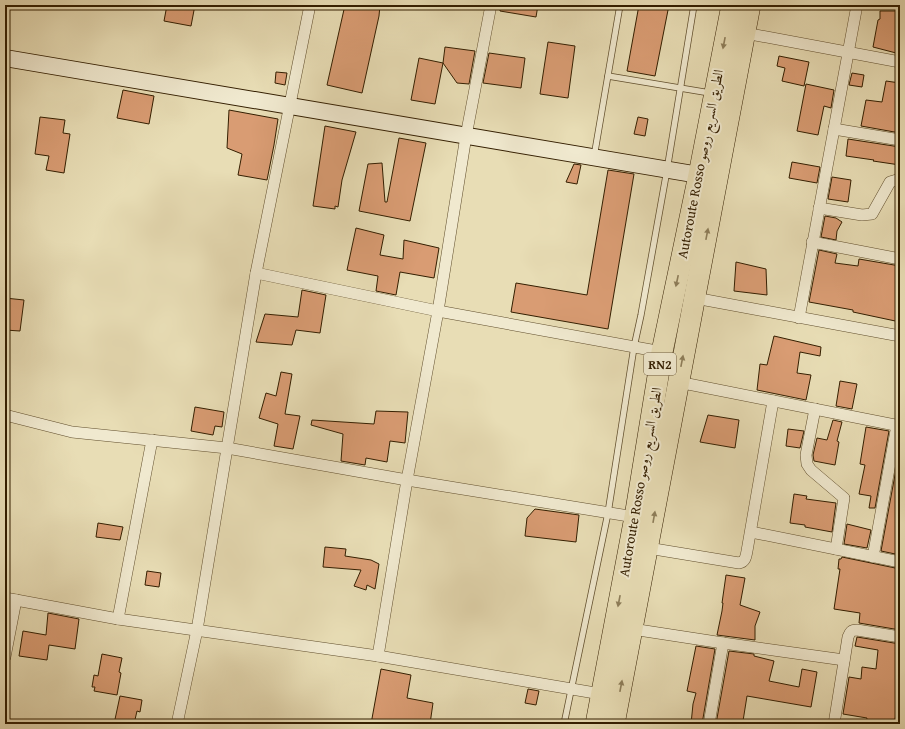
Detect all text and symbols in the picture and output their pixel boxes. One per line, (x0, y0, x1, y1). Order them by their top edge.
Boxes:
one-way arrow (721, 37, 727, 49)
street label: Autoroute Rosso الطريق السريع روصو (672, 68, 732, 261)
one-way arrow (704, 228, 710, 240)
one-way arrow (673, 274, 679, 287)
road number: RN2 (644, 353, 676, 375)
one-way arrow (680, 355, 686, 368)
street label: Autoroute Rosso الطريق السريع روصو (613, 386, 670, 579)
one-way arrow (651, 511, 657, 523)
one-way arrow (616, 595, 622, 607)
one-way arrow (618, 680, 624, 692)

